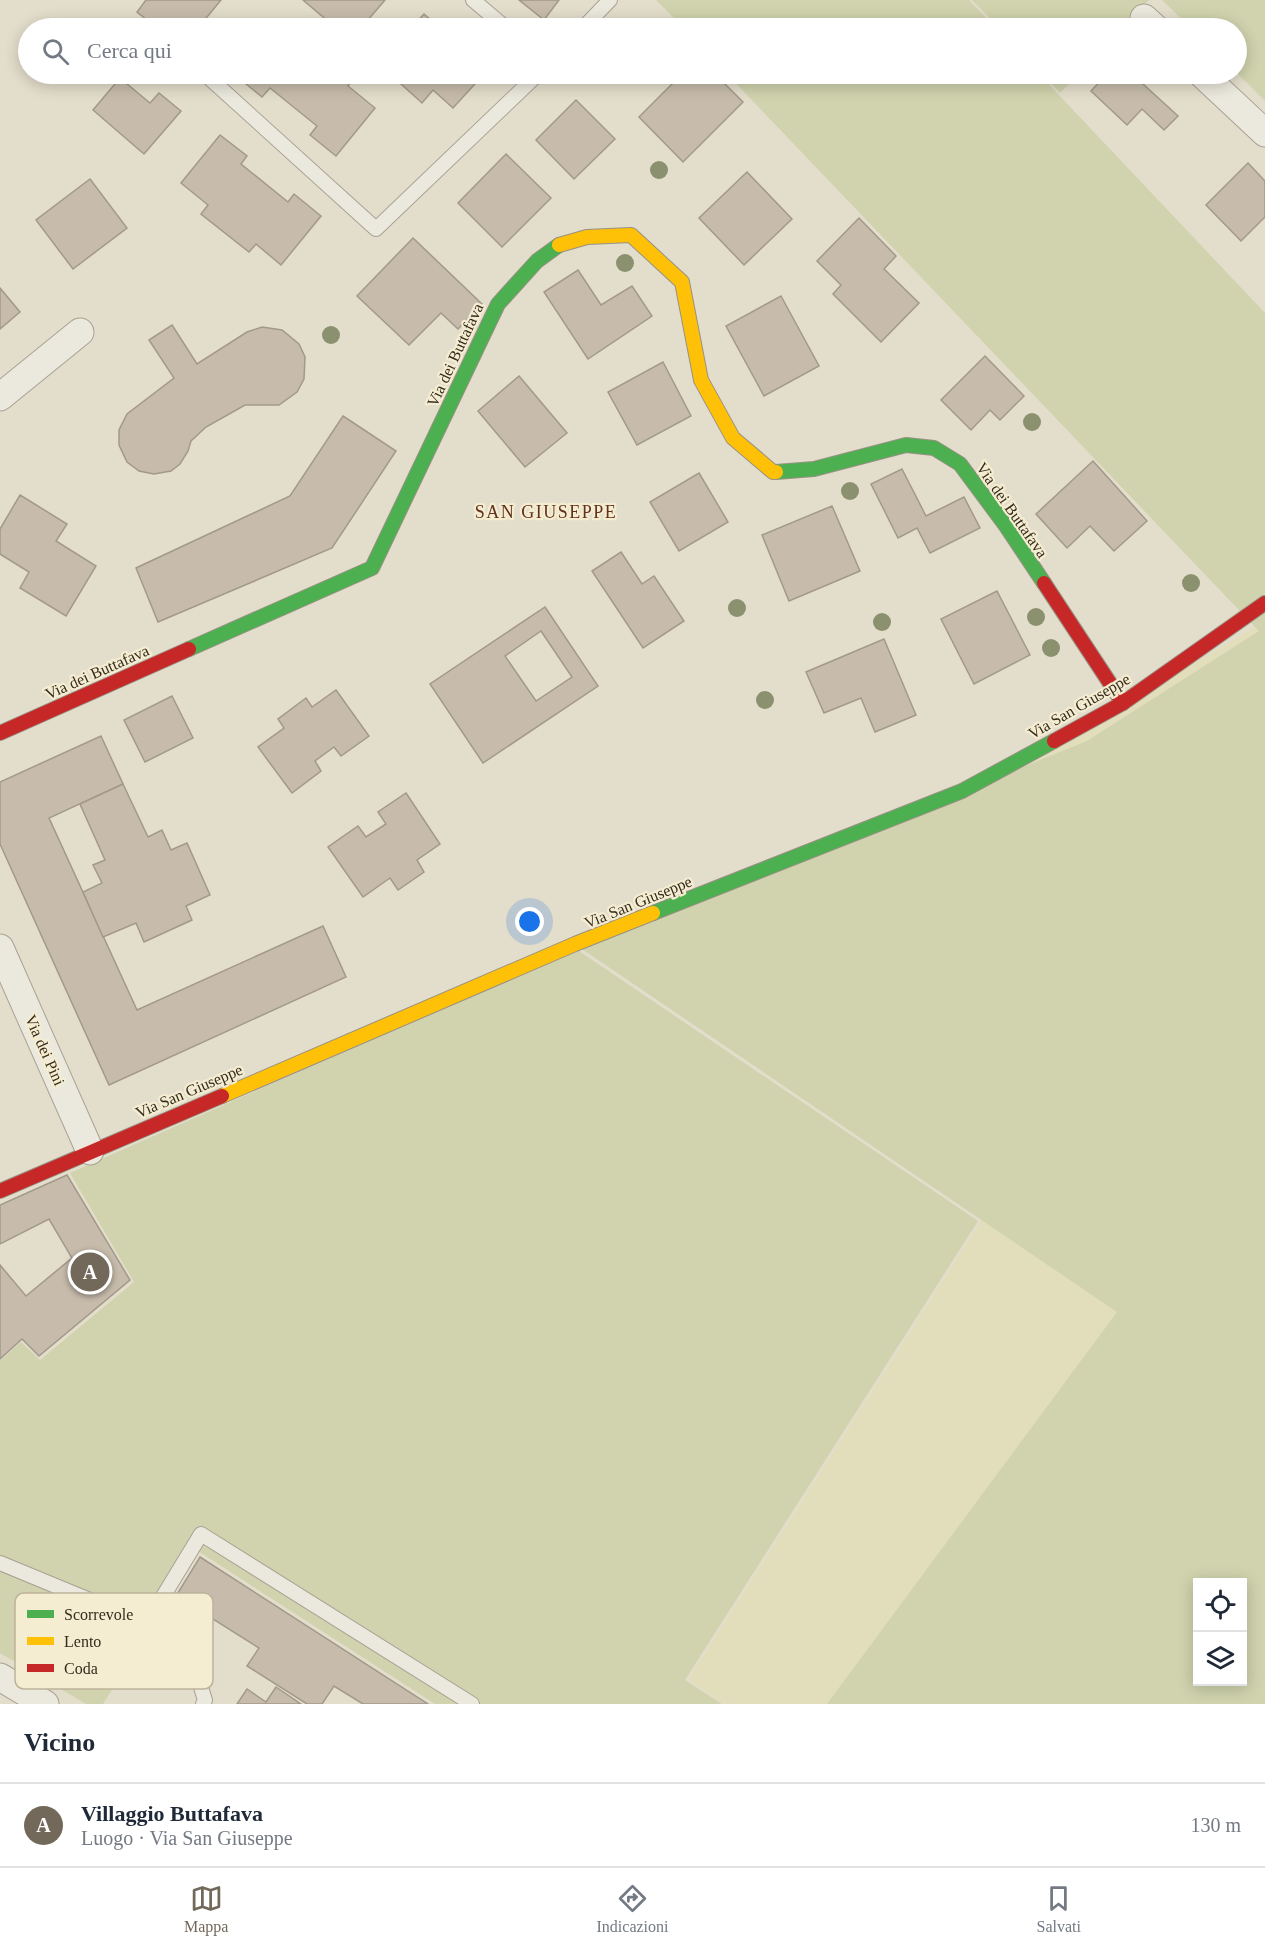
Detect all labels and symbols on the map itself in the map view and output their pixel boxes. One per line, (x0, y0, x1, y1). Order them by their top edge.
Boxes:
street label: Via dei Buttafava (424, 301, 486, 409)
street label: Via dei Buttafava (973, 459, 1051, 561)
district label: SAN GIUSEPPE (475, 502, 617, 522)
street label: Via dei Buttafava (42, 641, 152, 703)
street label: Via San Giuseppe (1025, 670, 1133, 743)
street label: Via San Giuseppe (582, 873, 695, 932)
your location (515, 907, 544, 936)
street label: Via dei Pini (22, 1012, 68, 1088)
street label: Via San Giuseppe (133, 1061, 245, 1122)
pin: A (70, 1250, 110, 1294)
legend (15, 1593, 213, 1689)
text: Scorrevole (64, 1606, 133, 1623)
text: Lento (64, 1633, 101, 1650)
text: Coda (64, 1660, 98, 1677)

